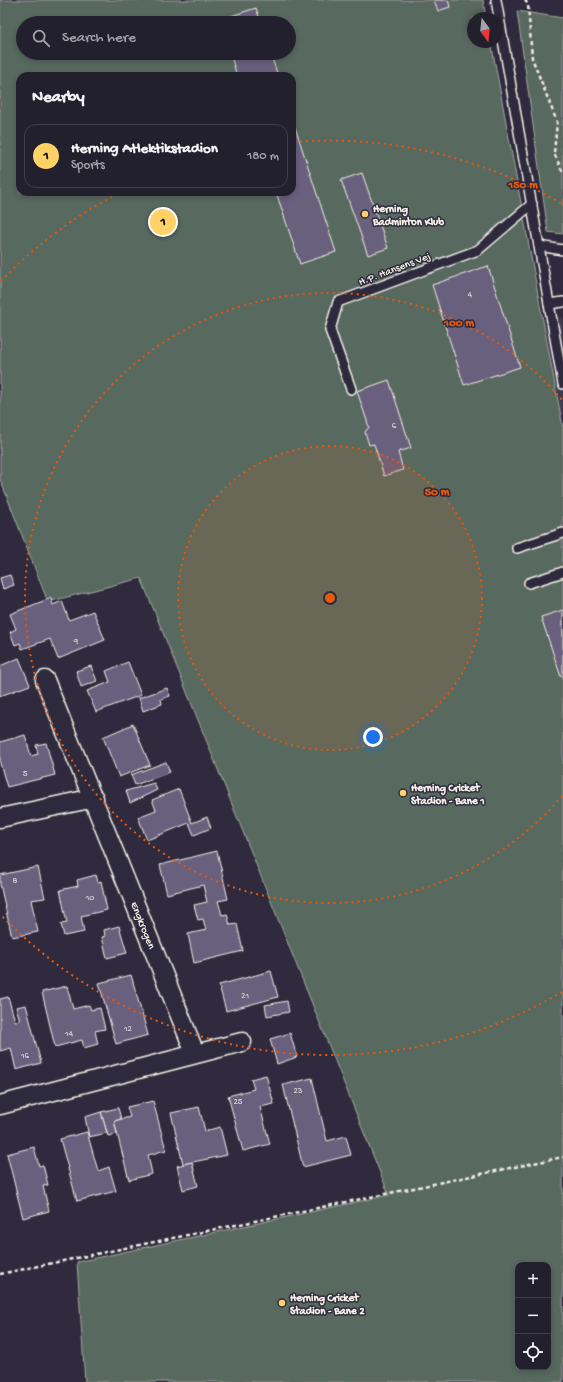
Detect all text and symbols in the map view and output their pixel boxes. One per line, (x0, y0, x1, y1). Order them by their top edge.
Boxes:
north arrow (467, 12, 503, 48)
search box (16, 16, 296, 60)
icon: search (30, 27, 52, 49)
text: Search here (62, 29, 136, 47)
text: Nearby (32, 88, 85, 108)
text: Herning Atlektikstadion (71, 140, 218, 158)
text: 1 (43, 149, 49, 164)
text: 180 m (247, 149, 279, 164)
text: Sports (71, 158, 105, 173)
text: 150 m (507, 179, 538, 193)
place label: Herning Badminton Klub (372, 204, 444, 229)
pin: 1 (150, 207, 176, 237)
marker: Herning Badminton Klub (360, 209, 370, 219)
street label: H.P. Hansens Vej (357, 251, 432, 289)
house number: 4 (468, 290, 473, 301)
text: 100 m (443, 317, 474, 331)
house number: 6 (392, 421, 397, 432)
text: 50 m (425, 486, 450, 500)
centre of rings (323, 591, 337, 605)
house number: 9 (73, 637, 79, 648)
your location (363, 727, 383, 747)
house number: 5 (23, 769, 28, 780)
place label: Herning Cricket Stadion - Bane 1 (411, 782, 485, 808)
marker: Herning Cricket Stadion - Bane 1 (398, 788, 408, 798)
house number: 8 (13, 876, 18, 887)
house number: 10 (85, 893, 94, 904)
street label: Engkrogen (127, 900, 157, 952)
house number: 21 (241, 991, 249, 1002)
house number: 12 (123, 1024, 133, 1035)
house number: 14 (64, 1029, 74, 1040)
house number: 16 (20, 1051, 30, 1062)
house number: 23 (293, 1086, 303, 1097)
house number: 25 (233, 1097, 243, 1108)
map controls (515, 1262, 551, 1370)
button: + (515, 1262, 551, 1298)
place label: Herning Cricket Stadion - Bane 2 (290, 1292, 365, 1318)
marker: Herning Cricket Stadion - Bane 2 (277, 1298, 287, 1308)
button: − (515, 1298, 551, 1334)
button: locate (515, 1334, 551, 1370)

